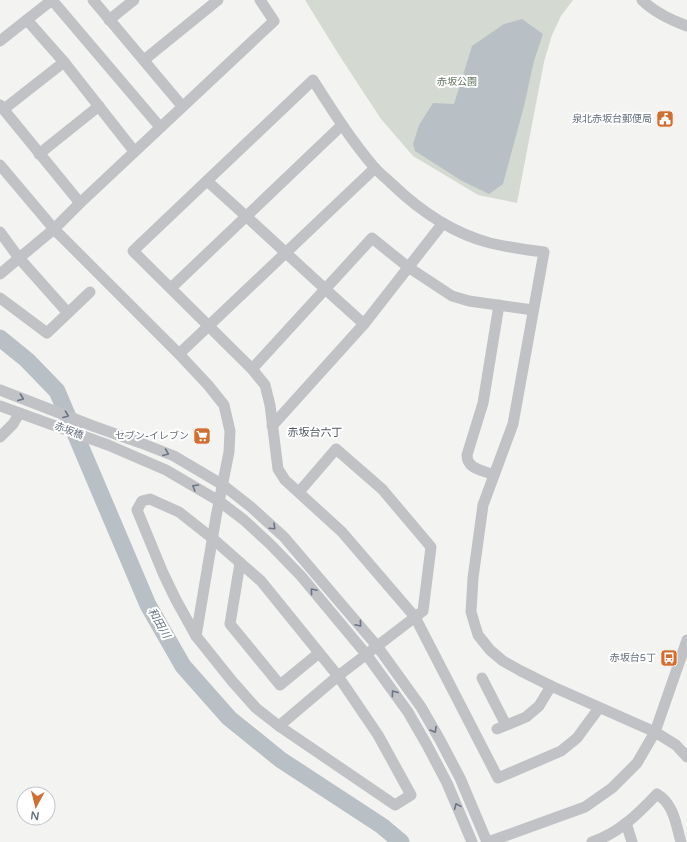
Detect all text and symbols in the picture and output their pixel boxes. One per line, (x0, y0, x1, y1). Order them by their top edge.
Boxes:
park label: 赤坂公園 (437, 76, 477, 88)
public building icon: 泉北赤坂台郵便局 (655, 109, 675, 129)
place label: 泉北赤坂台郵便局 (572, 113, 652, 125)
one-way arrow (17, 393, 24, 401)
one-way arrow (63, 411, 70, 419)
street label: 赤坂橋 (53, 420, 85, 442)
supermarket icon: セブン-イレブン (192, 426, 212, 446)
district label: 赤坂台六丁 (288, 426, 343, 439)
place label: セブン-イレブン (115, 430, 189, 442)
one-way arrow (163, 449, 170, 457)
one-way arrow (192, 485, 199, 492)
one-way arrow (268, 522, 276, 529)
one-way arrow (311, 588, 318, 596)
water label: 和田川 (145, 605, 173, 641)
one-way arrow (354, 619, 361, 627)
bus stop icon: 赤坂台5丁 (659, 648, 679, 668)
place label: 赤坂台5丁 (610, 652, 656, 664)
one-way arrow (392, 690, 399, 697)
one-way arrow (430, 726, 437, 733)
north arrow (16, 786, 56, 826)
one-way arrow (454, 803, 462, 811)
text: N (30, 808, 40, 822)

